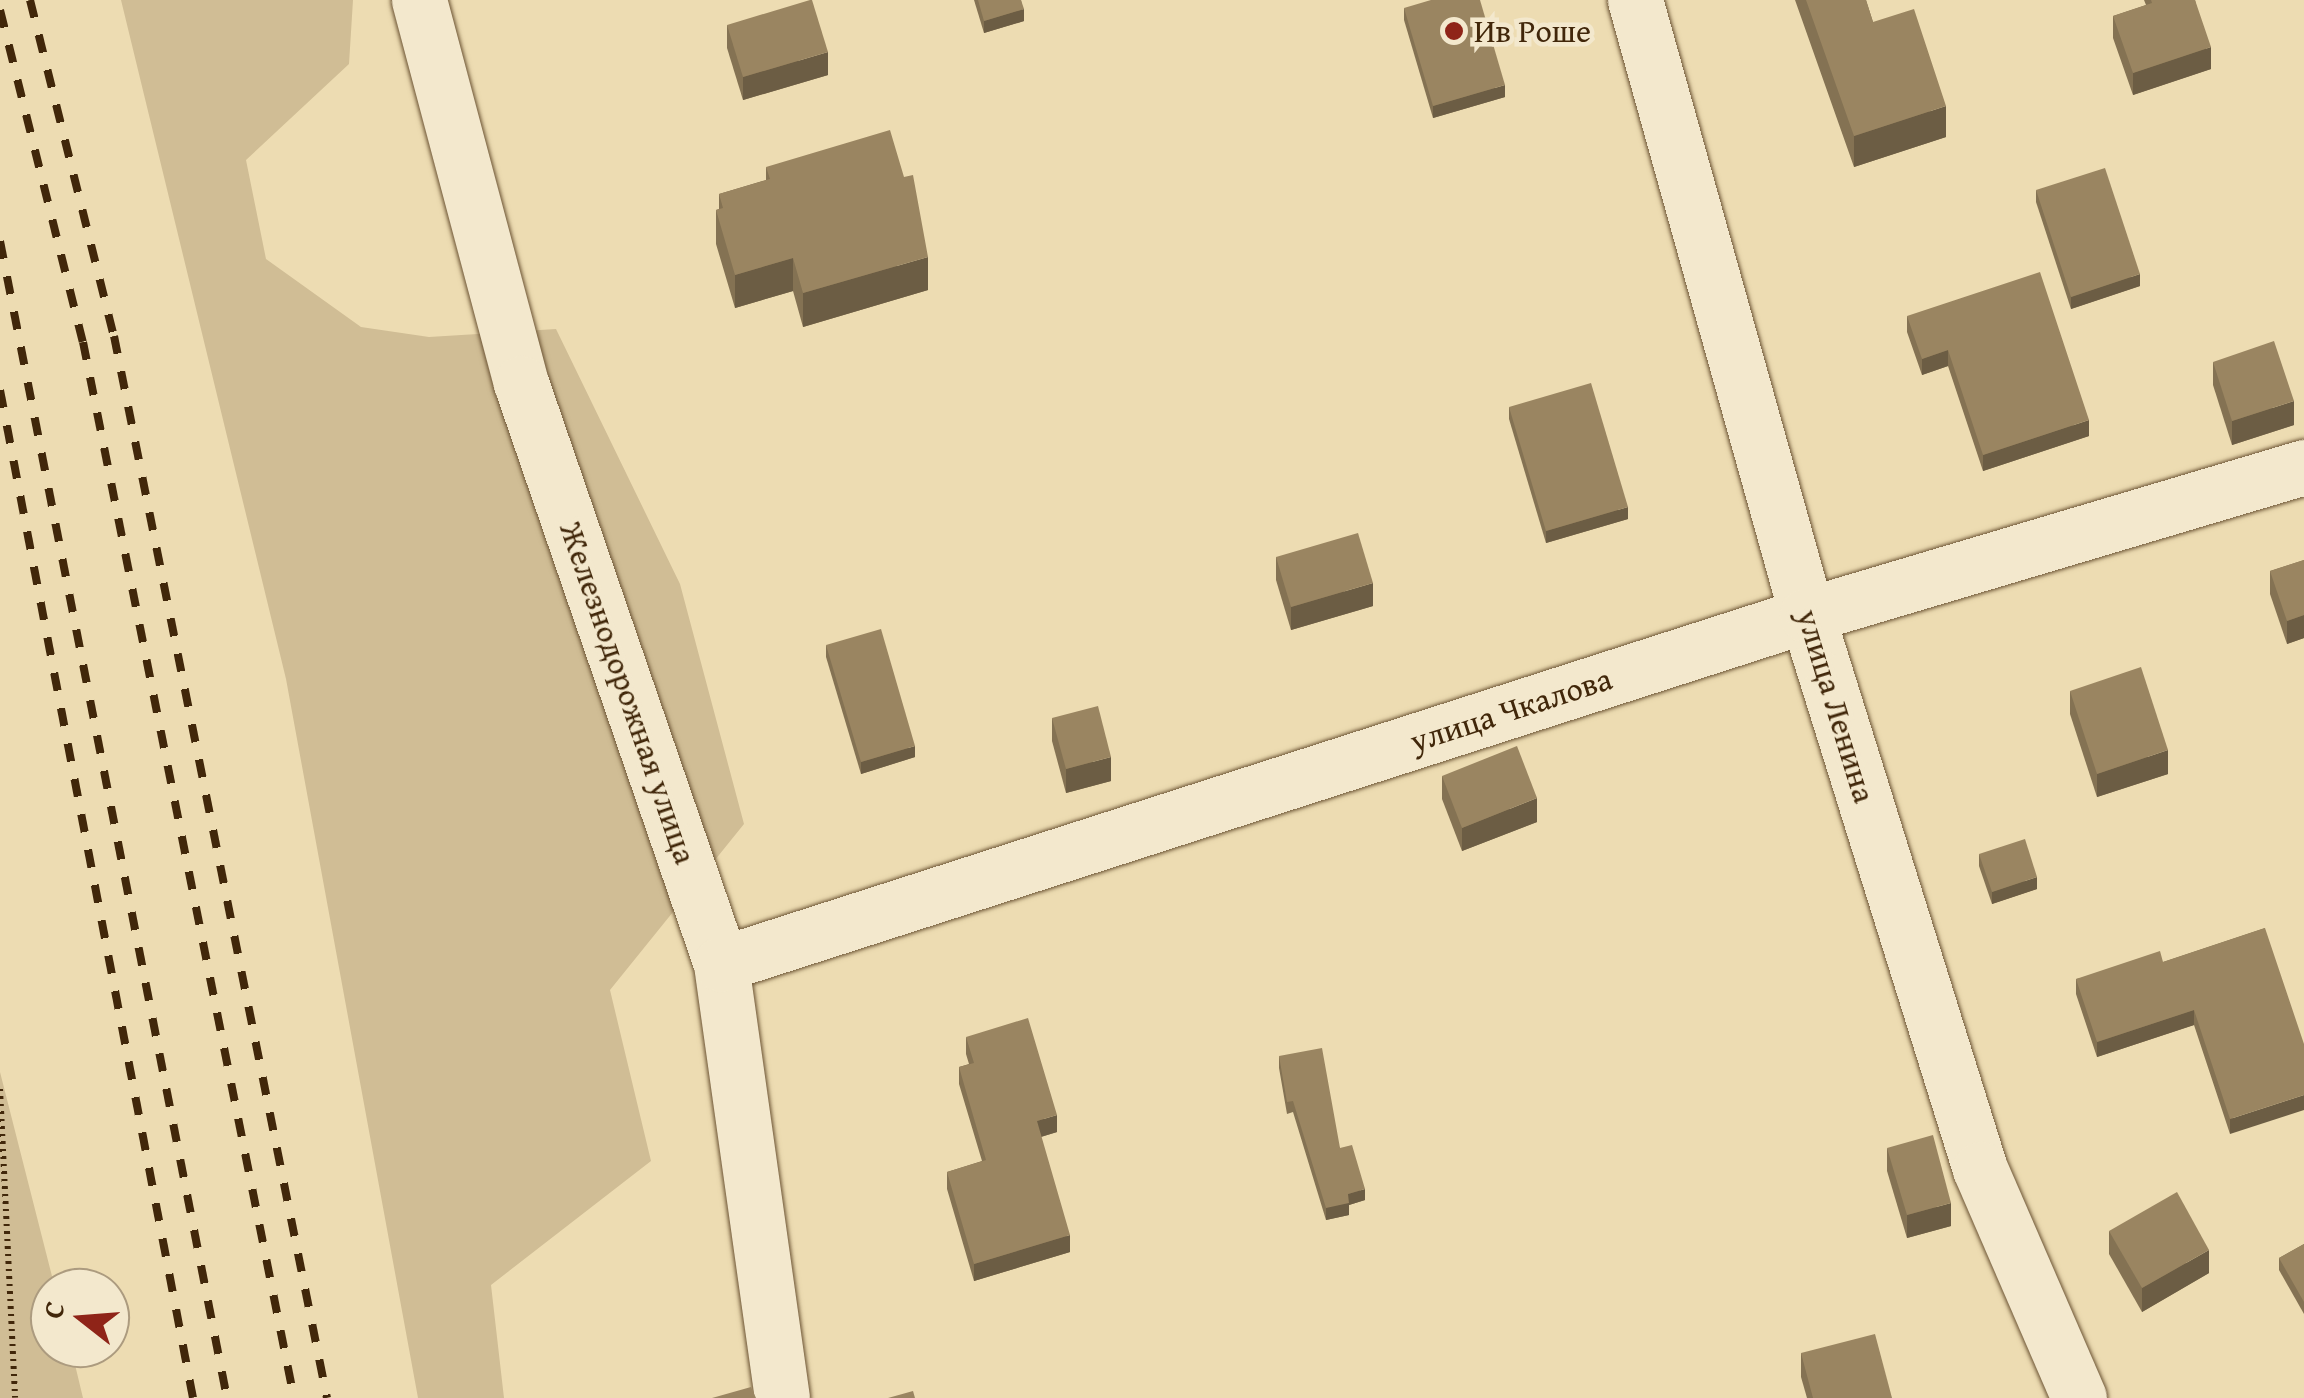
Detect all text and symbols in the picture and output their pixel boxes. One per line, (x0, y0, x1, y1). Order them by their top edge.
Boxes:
place label: Ив Роше (1474, 12, 1591, 50)
marker: Ив Роше (1443, 20, 1465, 42)
street label: Железнодорожная улица (551, 517, 705, 869)
street label: улица Ленина (1788, 605, 1884, 807)
street label: улица Чкалова (1405, 659, 1617, 761)
north arrow (30, 1268, 130, 1368)
text: С (31, 1296, 75, 1323)

